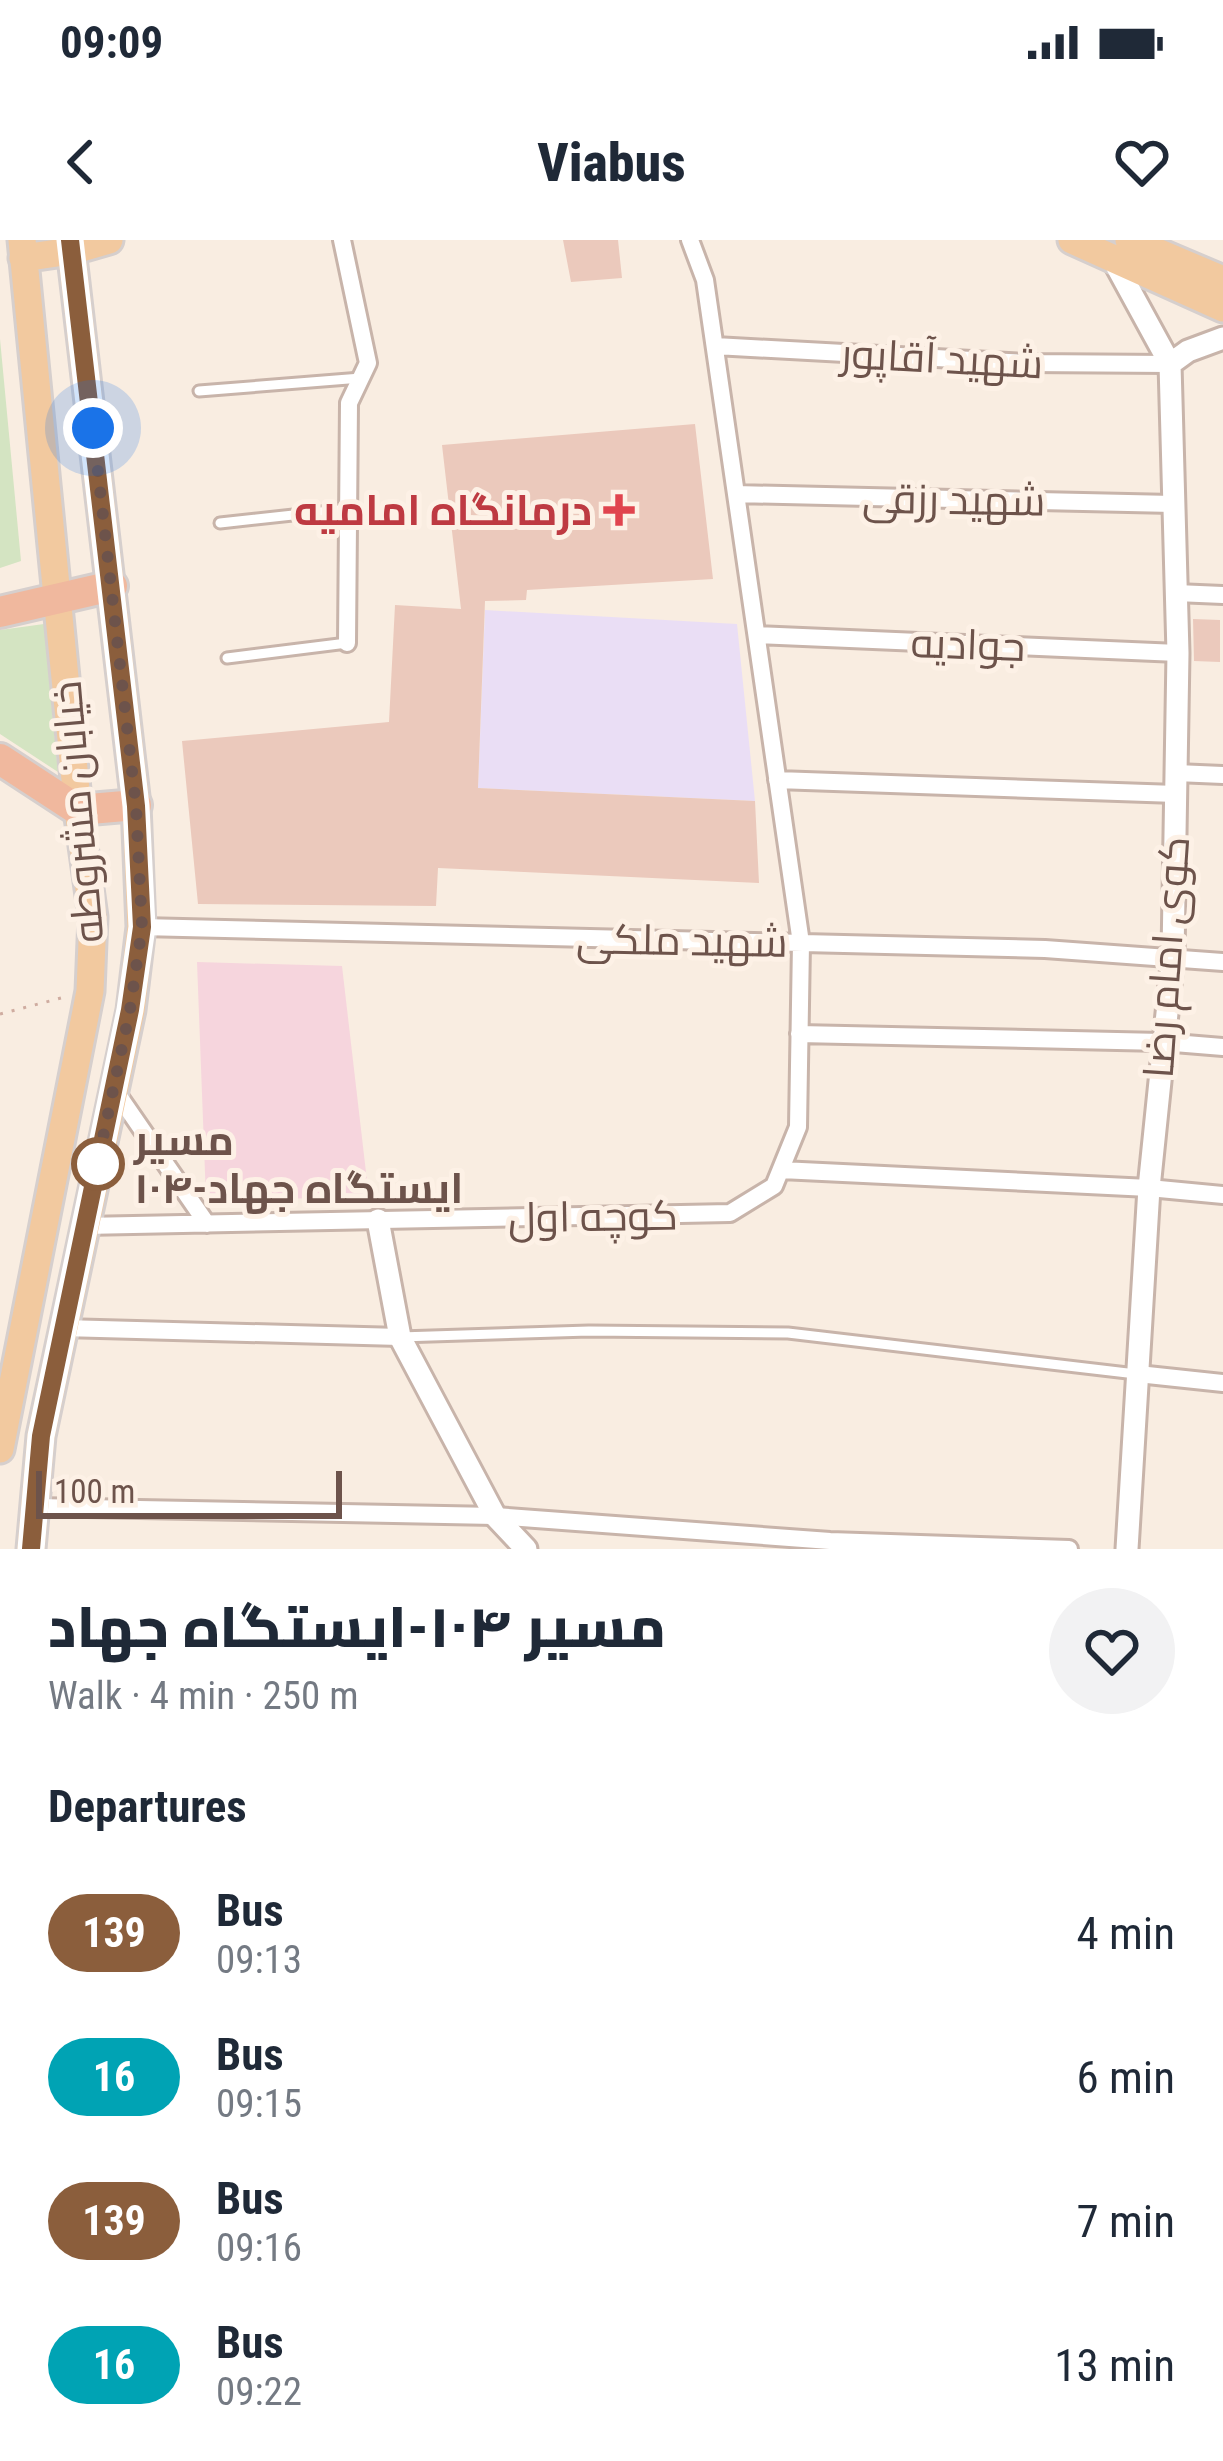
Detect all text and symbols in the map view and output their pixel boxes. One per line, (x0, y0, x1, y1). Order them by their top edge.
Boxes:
text: 09:09 (60, 16, 163, 69)
icon: back (48, 129, 114, 195)
icon: heart (1109, 129, 1175, 195)
text: Viabus (537, 131, 686, 194)
street label: شهید آقاپور (837, 329, 1044, 391)
your location (63, 398, 123, 458)
street label: شهید رزقی (862, 473, 1046, 526)
place label: درمانگاه امامیه (294, 486, 592, 535)
marker: درمانگاه امامیه (603, 494, 635, 526)
street label: جوادیه (910, 618, 1026, 671)
street label: خیابان مشروطه (42, 679, 113, 945)
street label: کوی امام رضا (1134, 834, 1203, 1080)
street label: شهید ملکی (576, 914, 788, 967)
place label: مسیر ۱۰۴-ایستگاه جهاد (133, 1116, 463, 1214)
marker: مسیر ۱۰۴-ایستگاه جهاد (73, 1139, 123, 1189)
street label: کوچه اول (508, 1191, 678, 1245)
scale bar (36, 1465, 342, 1518)
text: 100 m (54, 1472, 135, 1511)
button: heart (1049, 1588, 1175, 1714)
text: مسیر ۱۰۴-ایستگاه جهاد (48, 1594, 666, 1661)
text: Walk · 4 min · 250 m (48, 1673, 359, 1719)
text: Departures (48, 1780, 247, 1833)
text: Bus (216, 1884, 284, 1937)
text: 4 min (1076, 1907, 1175, 1960)
text: 139 (82, 1908, 146, 1957)
text: 09:13 (216, 1937, 302, 1983)
text: Bus (216, 2028, 284, 2081)
text: 6 min (1076, 2051, 1175, 2104)
text: 16 (93, 2052, 135, 2101)
text: 09:15 (216, 2081, 302, 2127)
text: Bus (216, 2172, 284, 2225)
text: 7 min (1076, 2195, 1175, 2248)
text: 139 (82, 2196, 146, 2245)
text: 09:16 (216, 2225, 302, 2271)
text: Bus (216, 2316, 284, 2369)
text: 13 min (1054, 2339, 1175, 2392)
text: 16 (93, 2340, 135, 2389)
text: 09:22 (216, 2369, 302, 2415)

